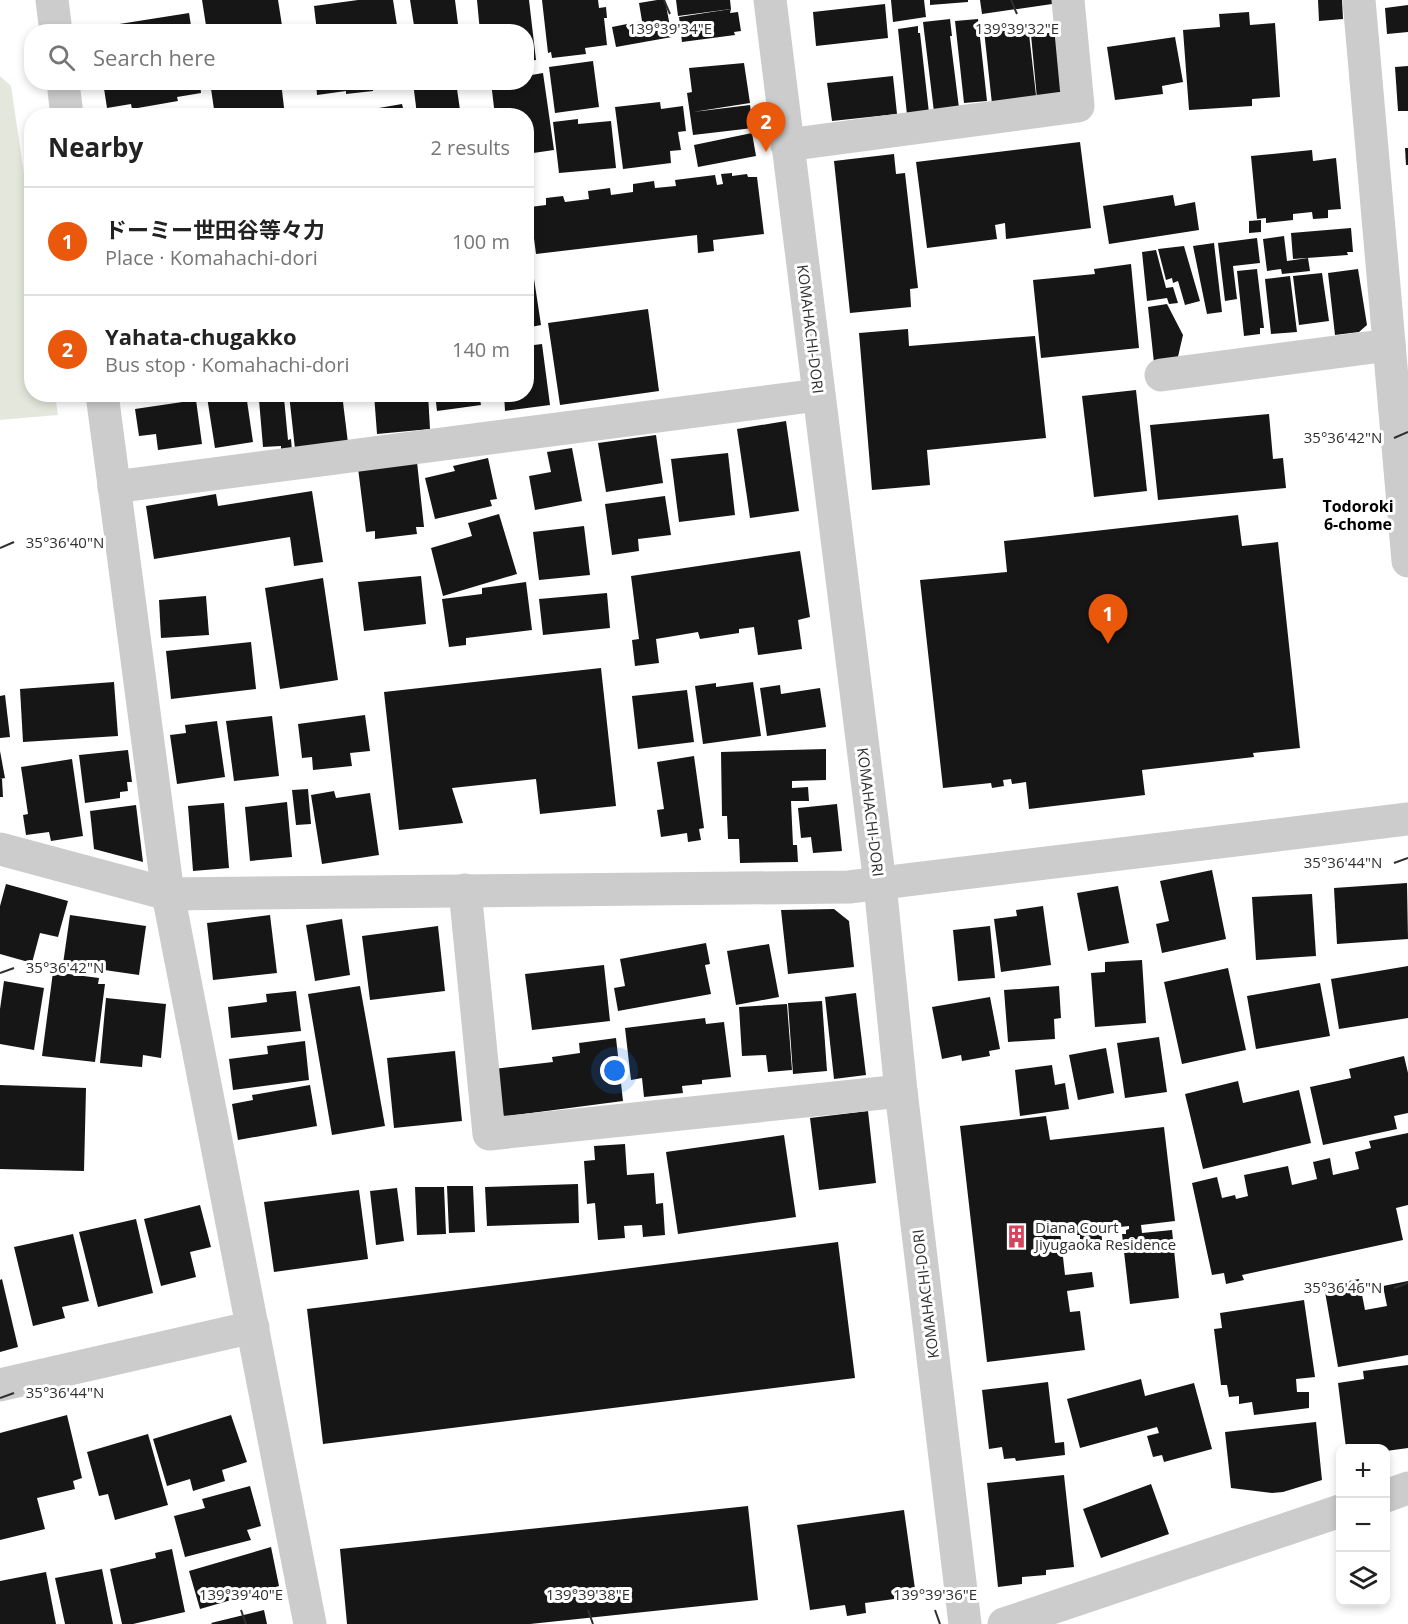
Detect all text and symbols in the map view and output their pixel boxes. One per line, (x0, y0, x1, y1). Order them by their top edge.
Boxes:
text: 139°39'34"E (628, 18, 712, 38)
text: 139°39'32"E (975, 18, 1059, 38)
search box (24, 24, 534, 90)
icon: search (45, 41, 78, 74)
text: Search here (93, 42, 216, 72)
pin: 2 (746, 102, 786, 152)
text: Nearby (48, 129, 143, 165)
text: 2 results (430, 134, 510, 161)
text: ドーミー世田谷等々力 (105, 214, 325, 244)
text: 1 (62, 228, 73, 255)
text: 100 m (452, 228, 510, 255)
text: Place · Komahachi-dori (105, 244, 318, 271)
street label: KOMAHACHI-DORI (793, 263, 829, 395)
text: Yahata-chugakko (105, 321, 297, 351)
text: 2 (62, 336, 73, 363)
text: 140 m (452, 336, 510, 363)
text: Bus stop · Komahachi-dori (105, 351, 350, 378)
text: 35°36'42"N (1304, 427, 1382, 447)
district label: Todoroki 6-chome (1322, 495, 1394, 535)
text: 35°36'40"N (26, 532, 104, 552)
pin: 1 (1088, 594, 1128, 644)
street label: KOMAHACHI-DORI (853, 746, 889, 878)
text: 35°36'44"N (1304, 852, 1382, 872)
text: 35°36'42"N (26, 957, 104, 977)
your location (600, 1056, 629, 1085)
place label: Diana Court Jiyugaoka Residence (1033, 1217, 1176, 1254)
building icon: Diana Court Jiyugaoka Residence (1004, 1224, 1030, 1250)
street label: KOMAHACHI-DORI (907, 1228, 943, 1360)
text: 35°36'46"N (1304, 1277, 1382, 1297)
text: 35°36'44"N (26, 1382, 104, 1402)
map controls (1336, 1444, 1390, 1606)
button: + (1336, 1444, 1390, 1498)
button: − (1336, 1498, 1390, 1552)
button: layers (1336, 1552, 1390, 1606)
text: 139°39'40"E (199, 1584, 283, 1604)
text: 139°39'38"E (546, 1584, 630, 1604)
text: 139°39'36"E (893, 1584, 977, 1604)

